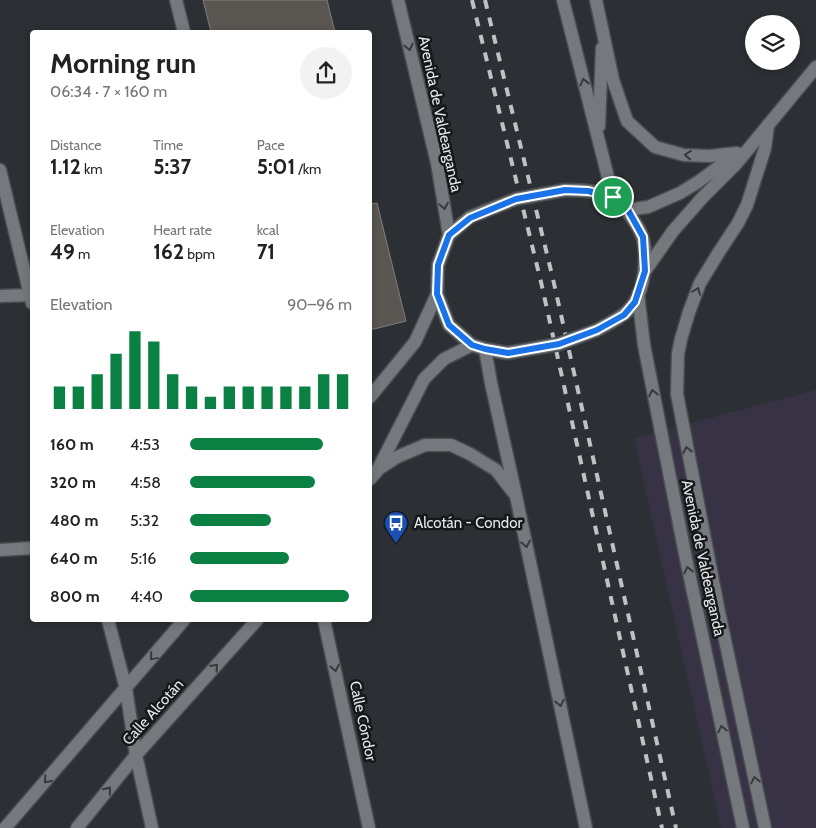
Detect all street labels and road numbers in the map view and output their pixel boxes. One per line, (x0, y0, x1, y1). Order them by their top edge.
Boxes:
street label: Avenida de Valdearganda (415, 34, 466, 194)
street label: Avenida de Valdearganda (678, 478, 729, 638)
street label: Calle Alcotán (119, 675, 187, 749)
street label: Calle Cóndor (346, 679, 380, 763)

